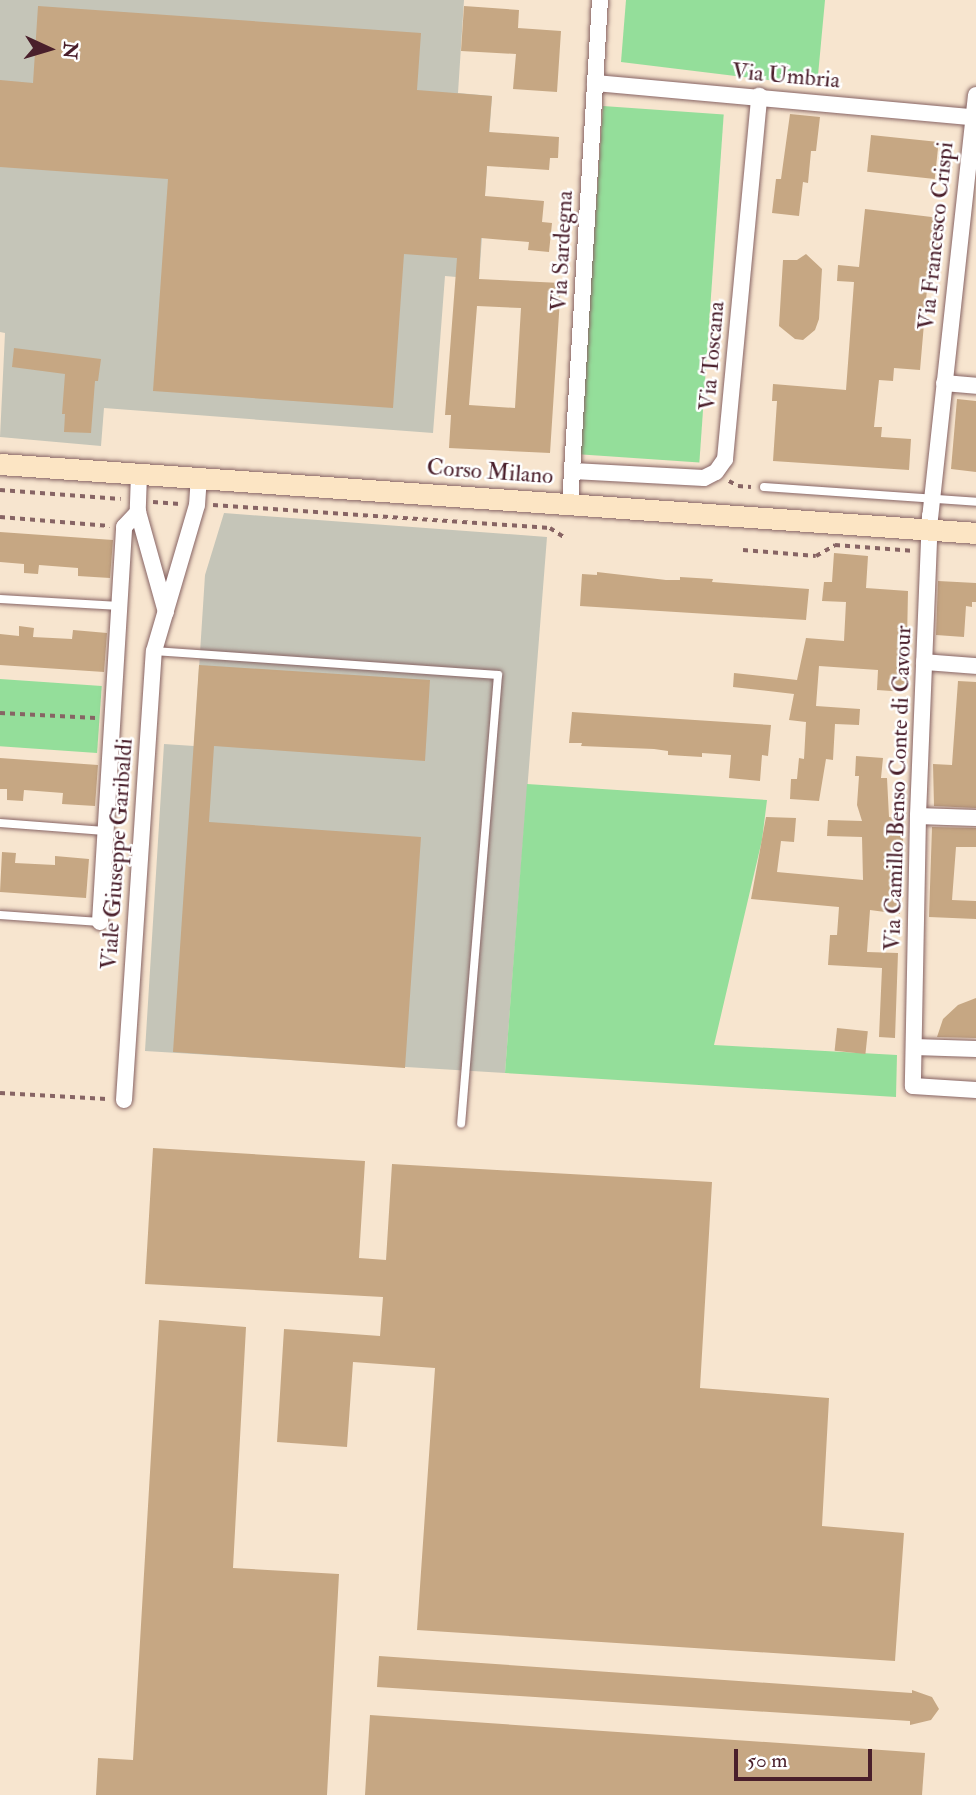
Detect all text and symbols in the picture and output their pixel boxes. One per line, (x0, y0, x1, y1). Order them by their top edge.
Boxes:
north arrow (14, 14, 84, 84)
text: N (57, 41, 83, 60)
street label: Via Umbria (731, 58, 841, 94)
street label: Via Francesco Crispi (912, 141, 960, 331)
street label: Via Sardegna (545, 190, 579, 312)
street label: Via Toscana (693, 300, 731, 412)
street label: Corso Milano (426, 454, 554, 490)
street label: Via Camillo Benso Conte di Cavour (879, 625, 917, 951)
street label: Viale Giuseppe Garibaldi (95, 737, 139, 971)
scale bar (738, 1736, 876, 1780)
text: 50 m (747, 1747, 788, 1774)

